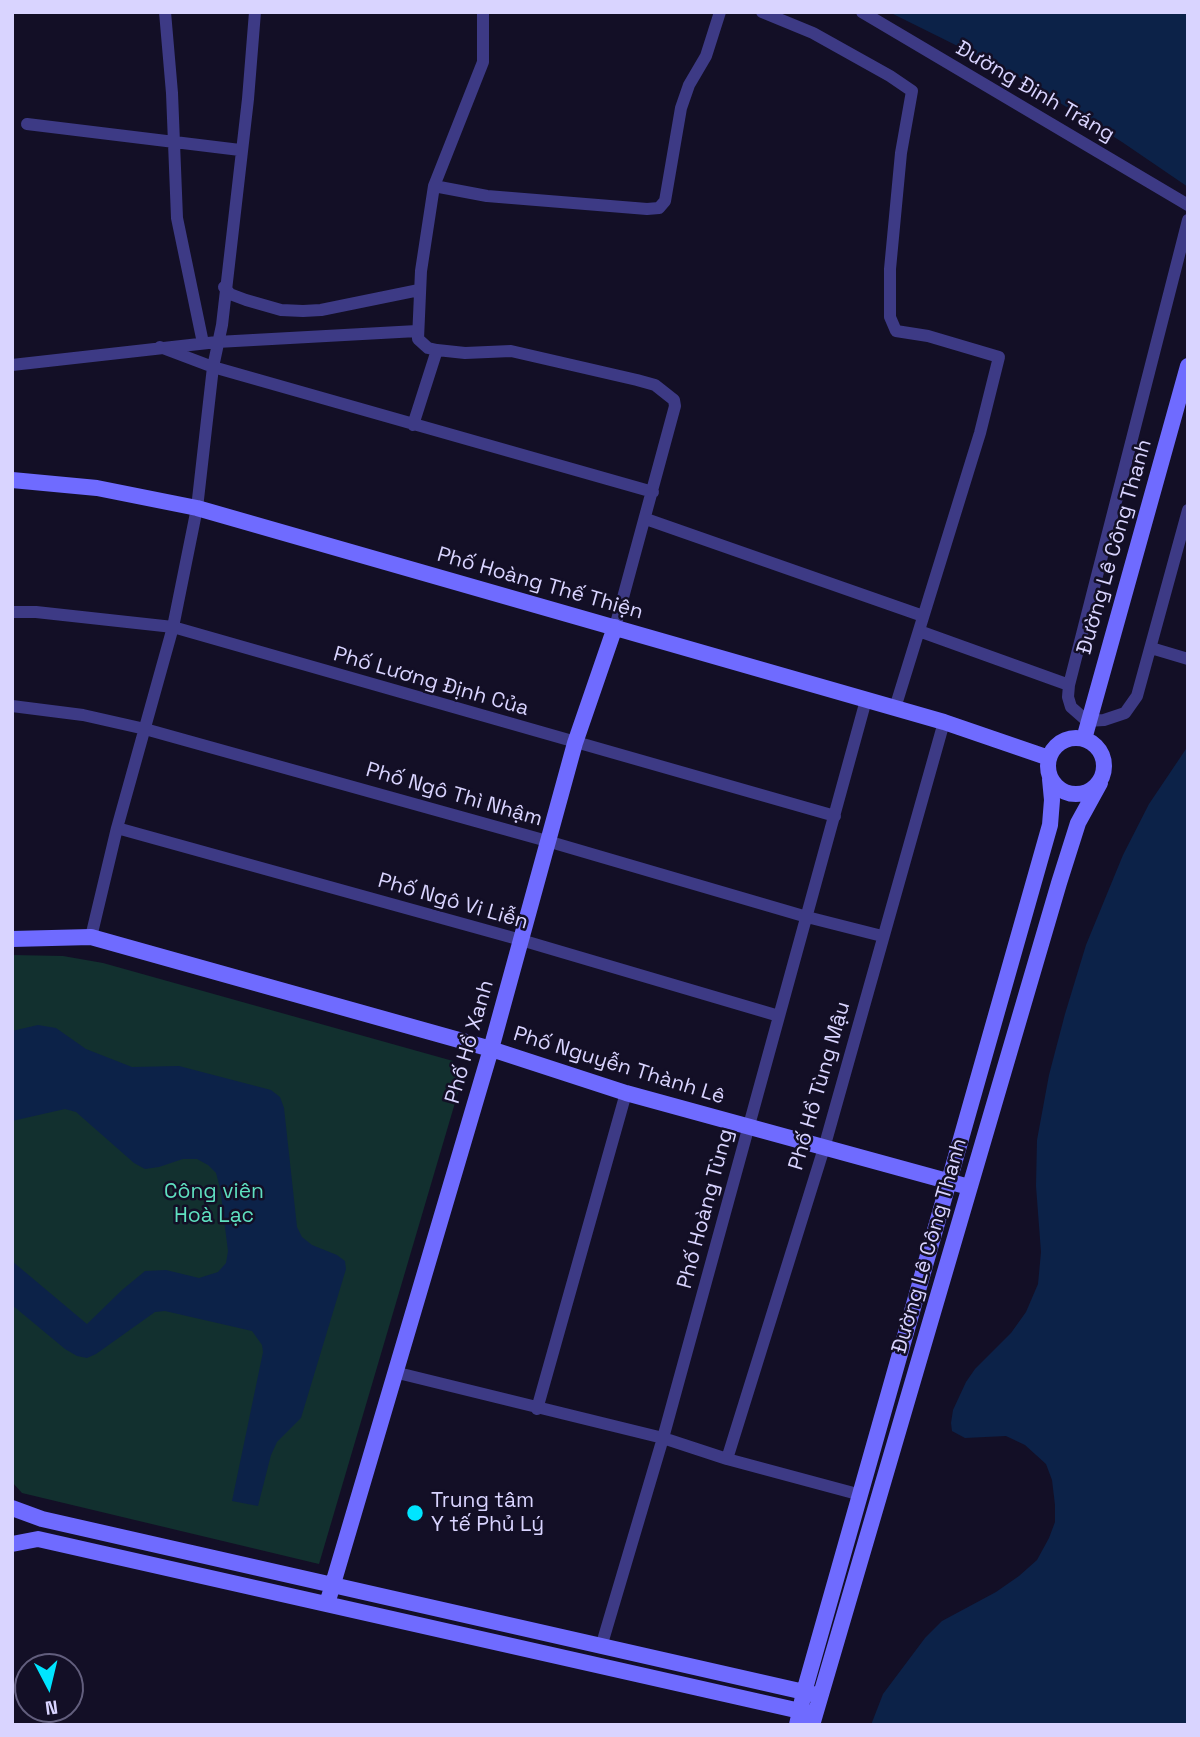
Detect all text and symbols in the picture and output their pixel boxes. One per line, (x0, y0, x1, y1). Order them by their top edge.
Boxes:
street label: Đường Đinh Tráng (951, 36, 1119, 148)
street label: Đường Lê Công Thanh (1072, 436, 1158, 658)
street label: Phố Hoàng Thế Thiện (434, 543, 646, 625)
street label: Phố Lương Định Của (330, 642, 532, 722)
street label: Phố Ngô Thì Nhậm (363, 758, 545, 832)
street label: Phố Ngô Vi Liễn (375, 869, 531, 935)
street label: Phố Hồ Xanh (440, 977, 500, 1107)
street label: Phố Hồ Tùng Mậu (784, 999, 856, 1173)
street label: Phố Nguyễn Thành Lê (510, 1022, 728, 1110)
street label: Phố Hoàng Tùng (673, 1126, 739, 1292)
street label: Đường Lê Công Thanh (887, 1135, 973, 1357)
park label: Công viên Hoà Lạc (164, 1179, 264, 1229)
place label: Trung tâm Y tế Phủ Lý (431, 1488, 544, 1538)
marker: Trung tâm Y tế Phủ Lý (405, 1503, 425, 1523)
north arrow (14, 1653, 84, 1723)
text: N (44, 1694, 59, 1721)

